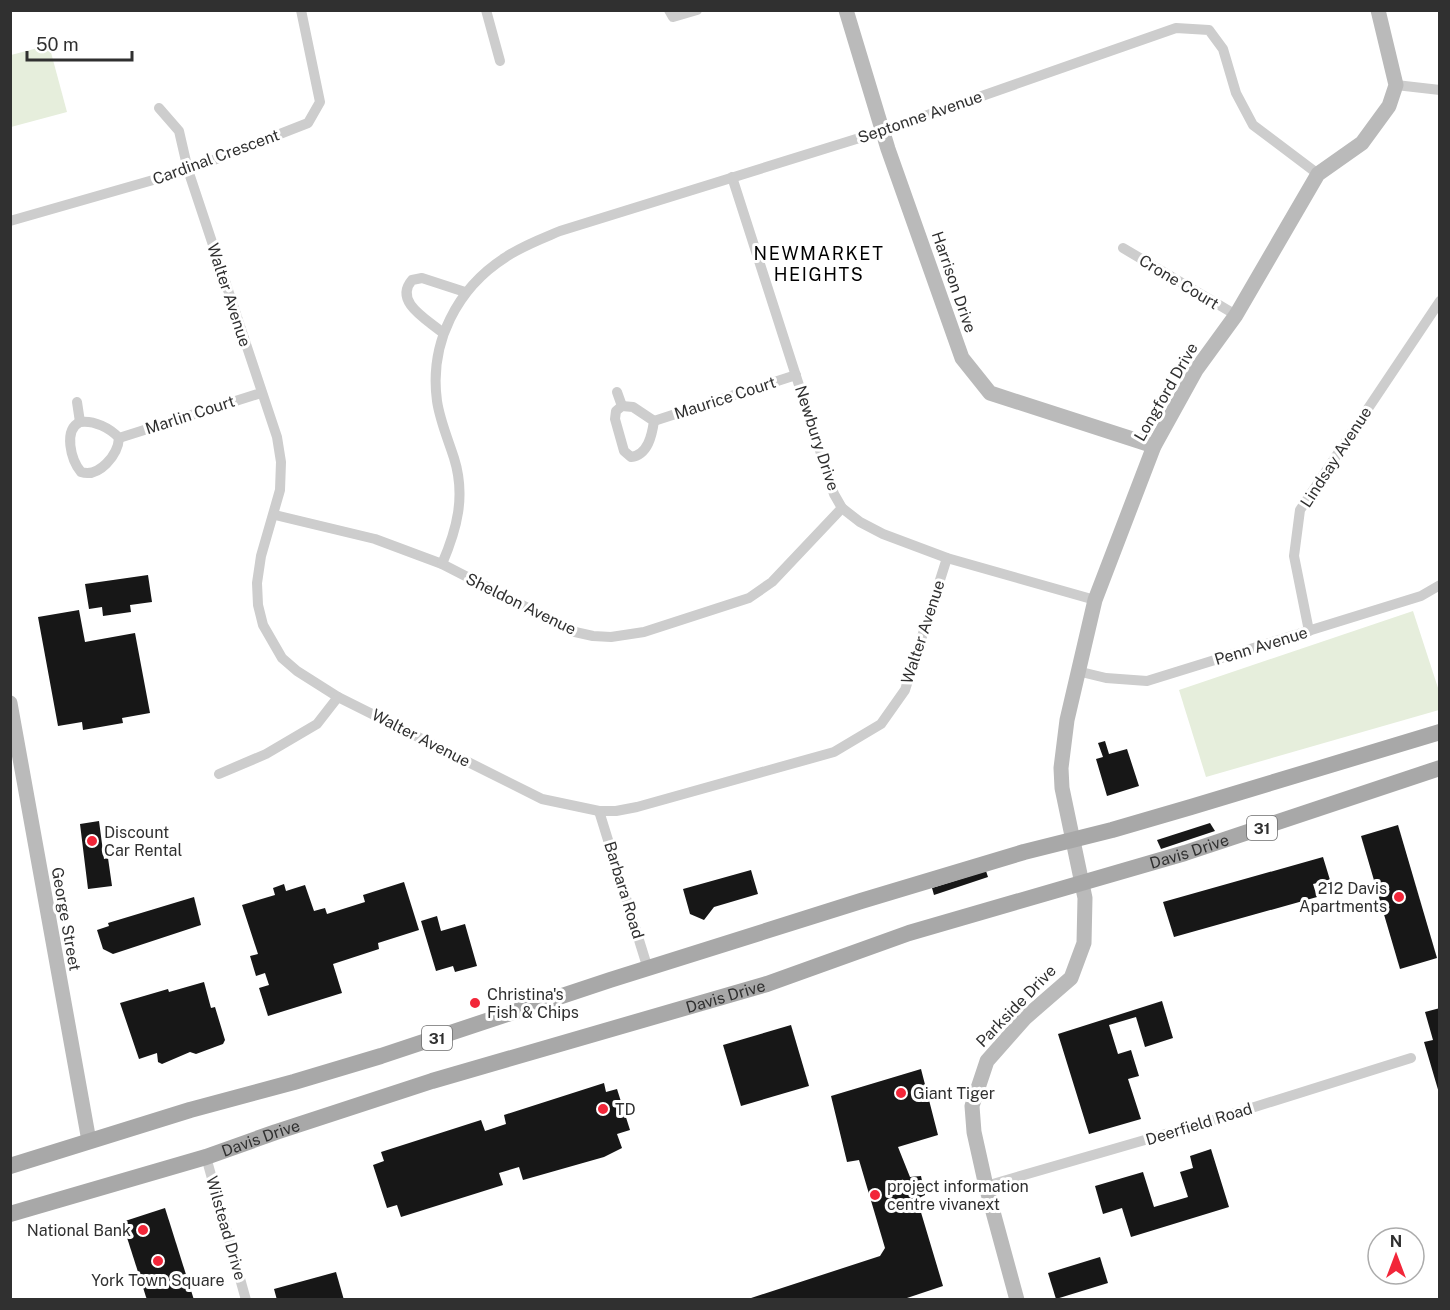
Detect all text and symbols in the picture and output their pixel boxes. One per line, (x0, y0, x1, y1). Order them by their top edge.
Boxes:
scale bar (27, 24, 132, 62)
text: 50 m (36, 34, 79, 55)
street label: Septonne Avenue (855, 87, 985, 147)
street label: Cardinal Crescent (150, 125, 282, 189)
street label: Harrison Drive (928, 229, 980, 335)
street label: Walter Avenue (203, 241, 255, 349)
district label: NEWMARKET HEIGHTS (754, 243, 884, 285)
street label: Crone Court (1136, 251, 1222, 313)
street label: Longford Drive (1130, 339, 1202, 445)
street label: Maurice Court (672, 373, 778, 423)
street label: Newbury Drive (791, 383, 843, 493)
street label: Marlin Court (143, 392, 237, 438)
street label: Lindsay Avenue (1296, 403, 1376, 511)
street label: Sheldon Avenue (463, 569, 579, 639)
street label: Walter Avenue (897, 578, 949, 686)
street label: Penn Avenue (1212, 623, 1310, 669)
street label: Walter Avenue (369, 705, 473, 771)
road number: 31 (1247, 816, 1277, 840)
place label: Discount Car Rental (104, 823, 182, 860)
street label: Davis Drive (1147, 830, 1231, 872)
marker: Discount Car Rental (85, 834, 99, 848)
street label: Barbara Road (600, 839, 648, 941)
street label: George Street (48, 866, 84, 972)
place label: 212 Davis Apartments (1299, 879, 1387, 916)
marker: 212 Davis Apartments (1392, 890, 1406, 904)
street label: Parkside Drive (972, 961, 1060, 1051)
street label: Davis Drive (683, 976, 767, 1017)
place label: Christina's Fish & Chips (487, 985, 579, 1022)
marker: Christina's Fish & Chips (468, 996, 482, 1010)
road number: 31 (422, 1026, 452, 1050)
place label: Giant Tiger (913, 1084, 995, 1103)
marker: Giant Tiger (894, 1086, 908, 1100)
street label: Deerfield Road (1143, 1099, 1255, 1149)
place label: TD (615, 1100, 636, 1119)
marker: TD (596, 1102, 610, 1116)
street label: Davis Drive (219, 1115, 302, 1160)
street label: Wilstead Drive (202, 1174, 250, 1282)
place label: project information centre vivanext (887, 1177, 1029, 1214)
marker: project information centre vivanext (868, 1188, 882, 1202)
place label: National Bank (27, 1221, 131, 1240)
marker: National Bank (136, 1223, 150, 1237)
north arrow (1366, 1226, 1426, 1286)
text: N (1390, 1232, 1402, 1251)
marker: York Town Square (151, 1254, 165, 1268)
place label: York Town Square (91, 1271, 225, 1290)

